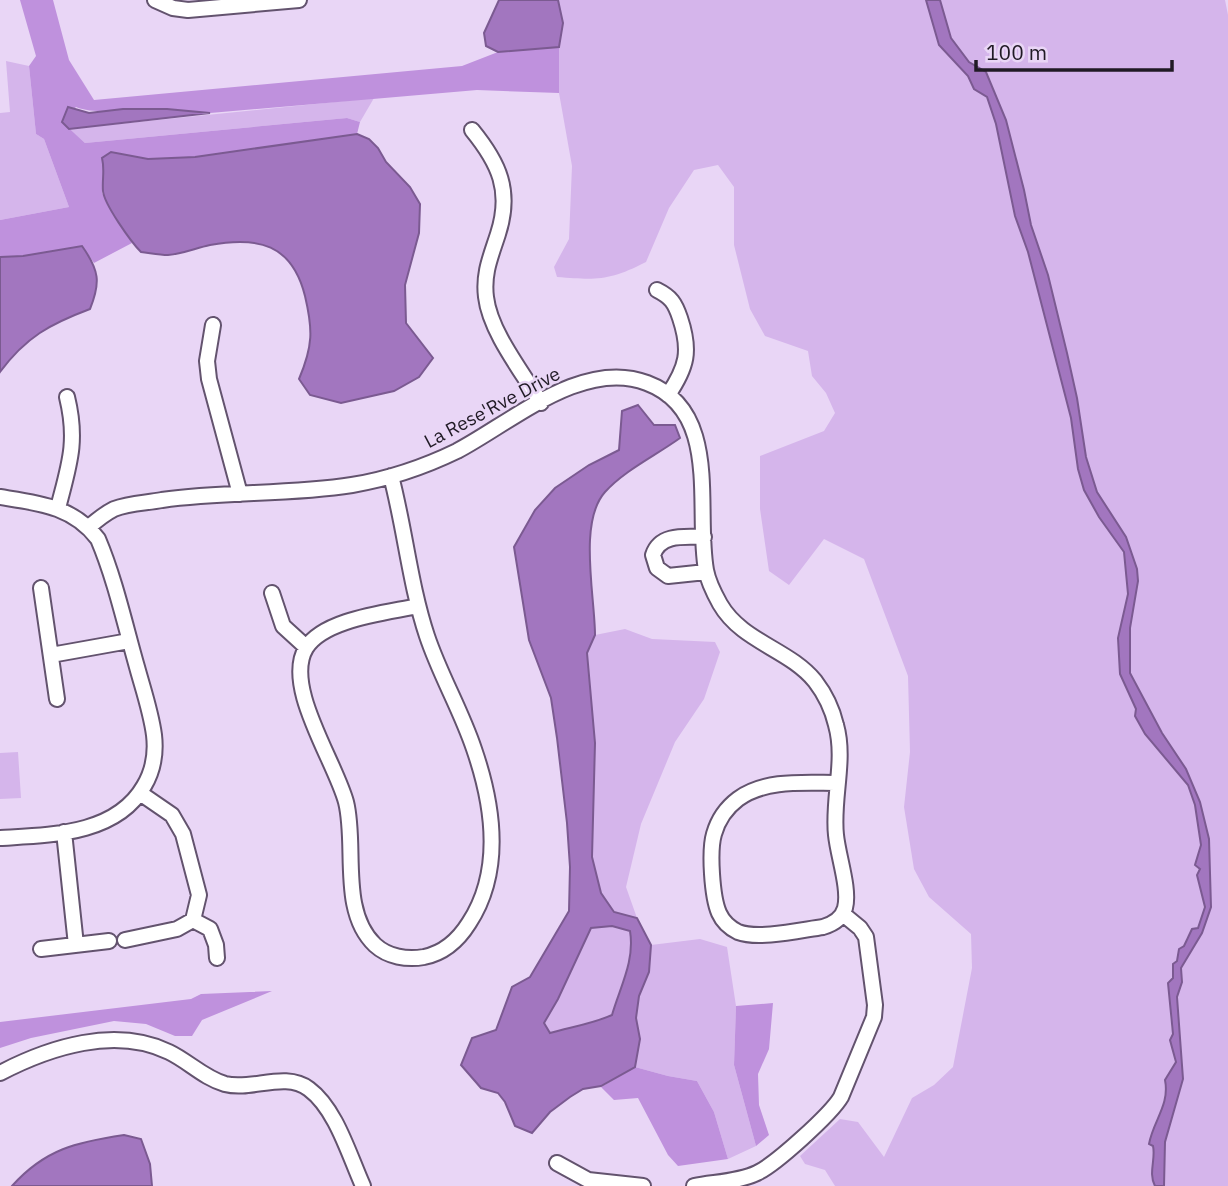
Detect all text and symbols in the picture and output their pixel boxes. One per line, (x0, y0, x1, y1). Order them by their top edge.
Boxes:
scale bar (976, 28, 1172, 72)
text: 100 m (986, 38, 1047, 66)
street label: La Rese'Rve Drive (420, 361, 564, 453)

